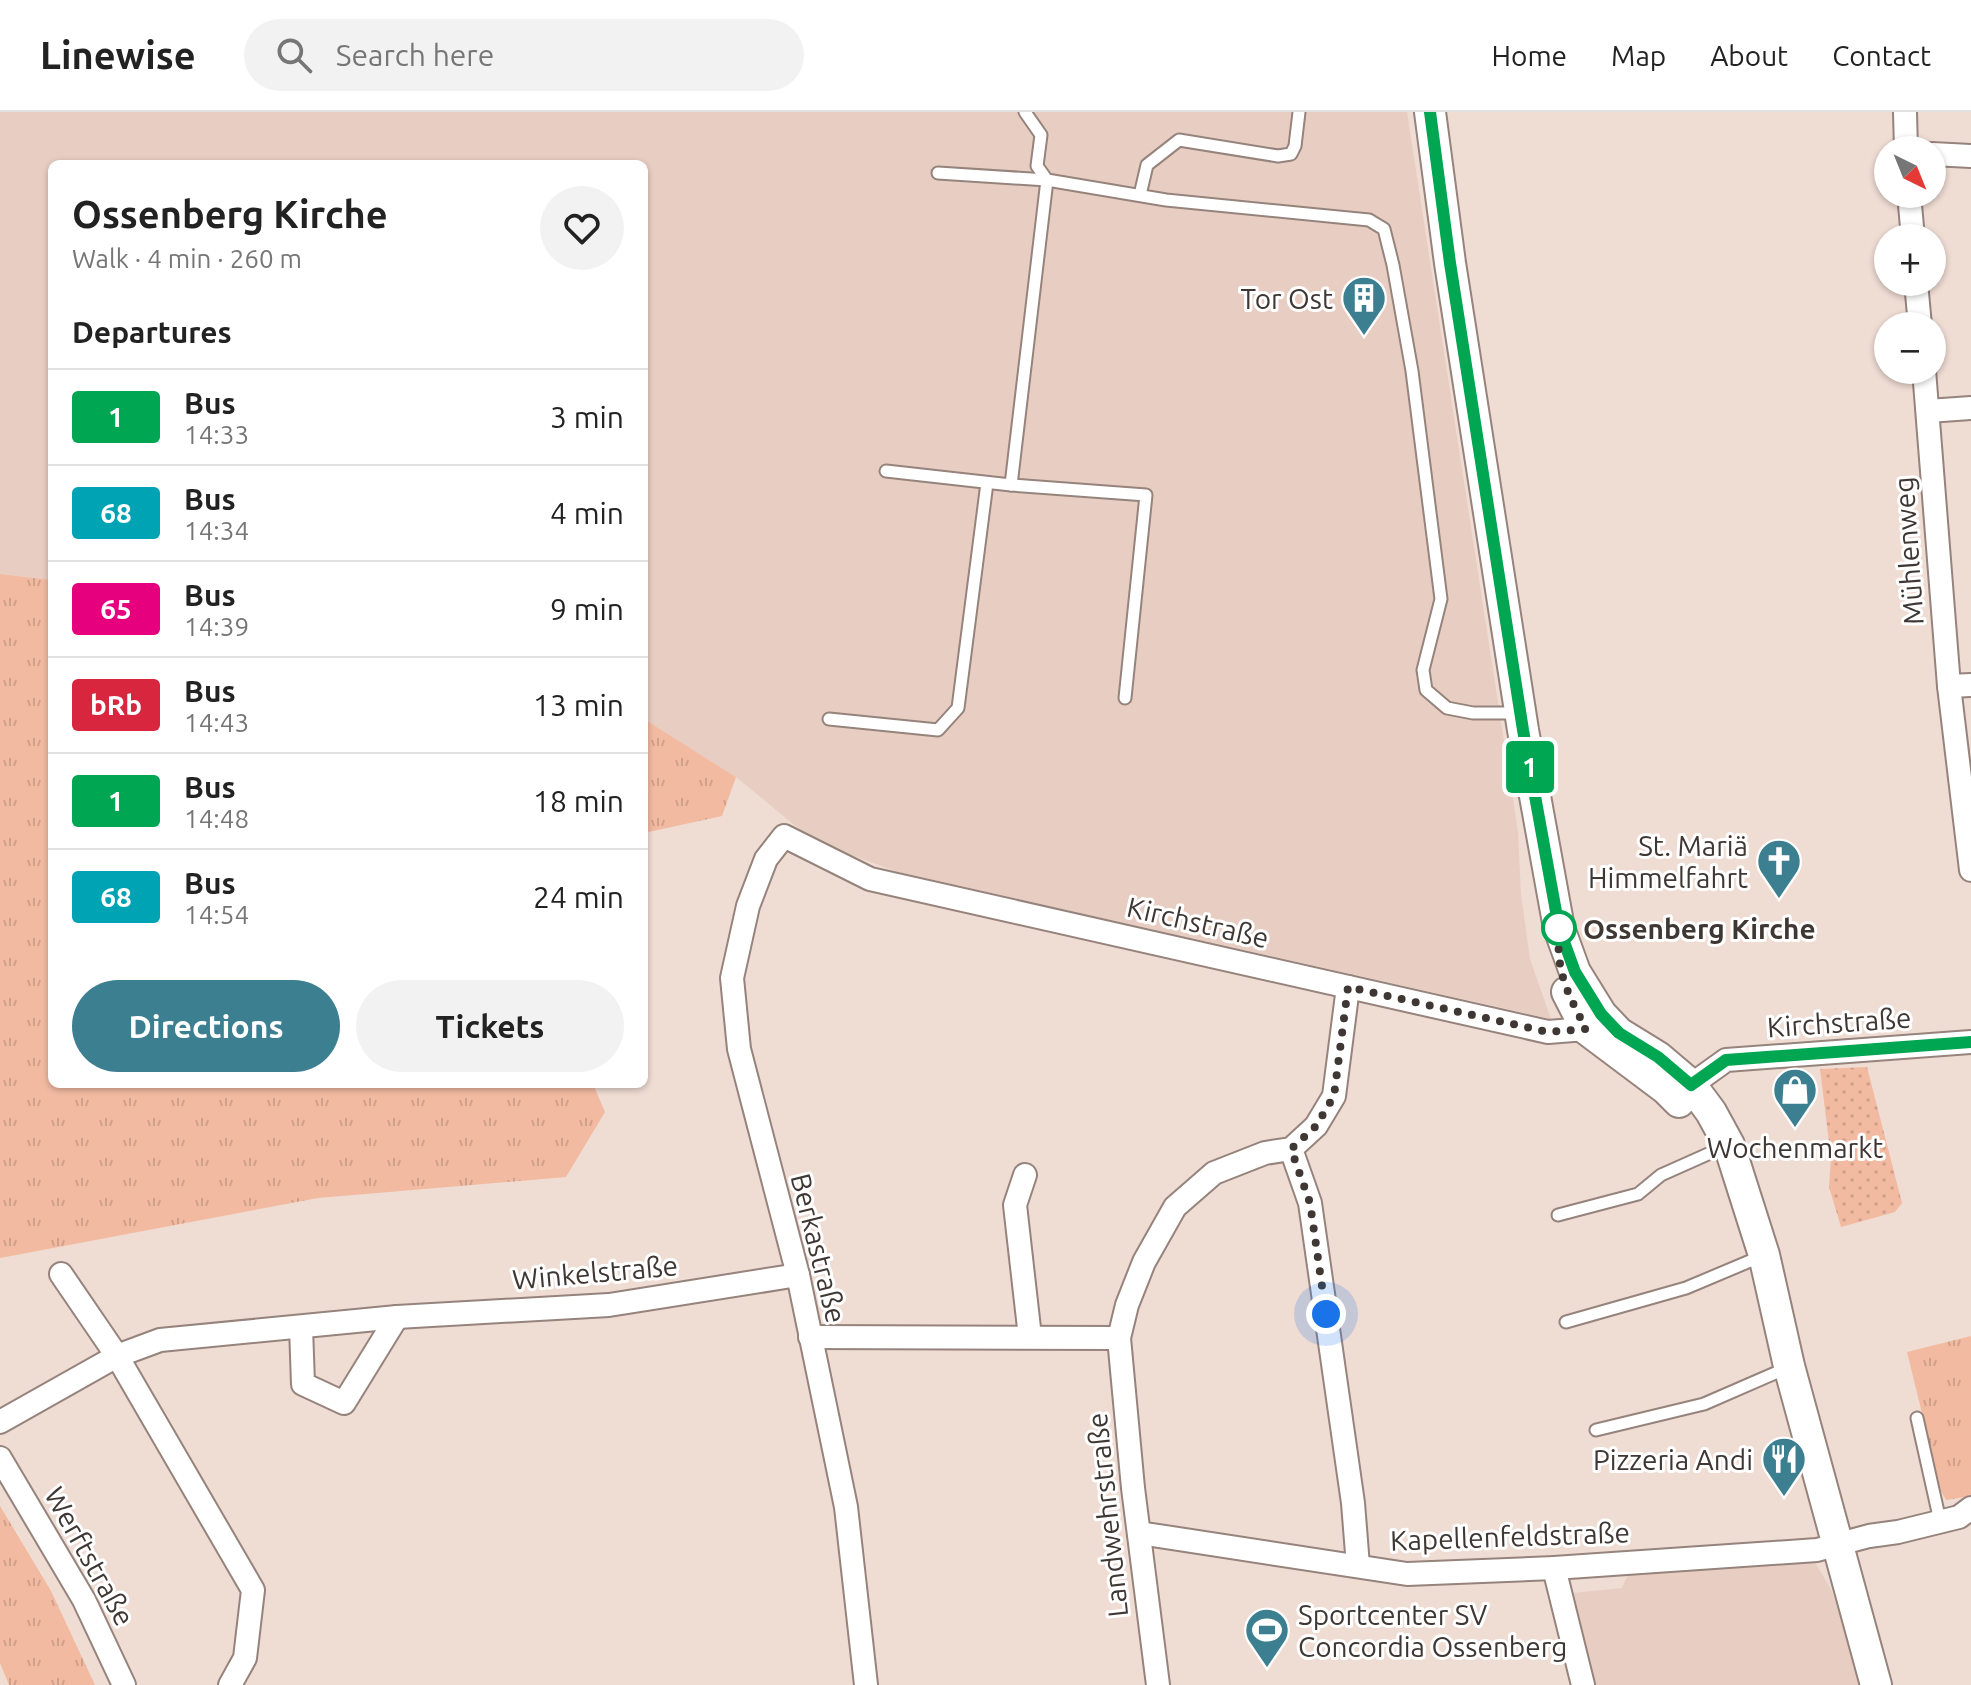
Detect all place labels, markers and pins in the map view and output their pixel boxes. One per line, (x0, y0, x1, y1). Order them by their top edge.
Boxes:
building icon: Tor Ost (1340, 274, 1388, 337)
place label: Tor Ost (1240, 283, 1333, 314)
place label: St. Mariä Himmelfahrt (1588, 830, 1748, 893)
church icon: St. Mariä Himmelfahrt (1755, 837, 1803, 900)
marker: Ossenberg Kirche (1542, 911, 1576, 945)
place label: Ossenberg Kirche (1583, 913, 1816, 944)
shop icon: Wochenmarkt (1771, 1066, 1819, 1129)
place label: Wochenmarkt (1707, 1132, 1883, 1163)
restaurant icon: Pizzeria Andi (1760, 1435, 1808, 1498)
place label: Pizzeria Andi (1593, 1444, 1753, 1475)
place label: Sportcenter SV Concordia Ossenberg (1298, 1599, 1567, 1662)
sports icon: Sportcenter SV Concordia Ossenberg (1243, 1606, 1291, 1669)

